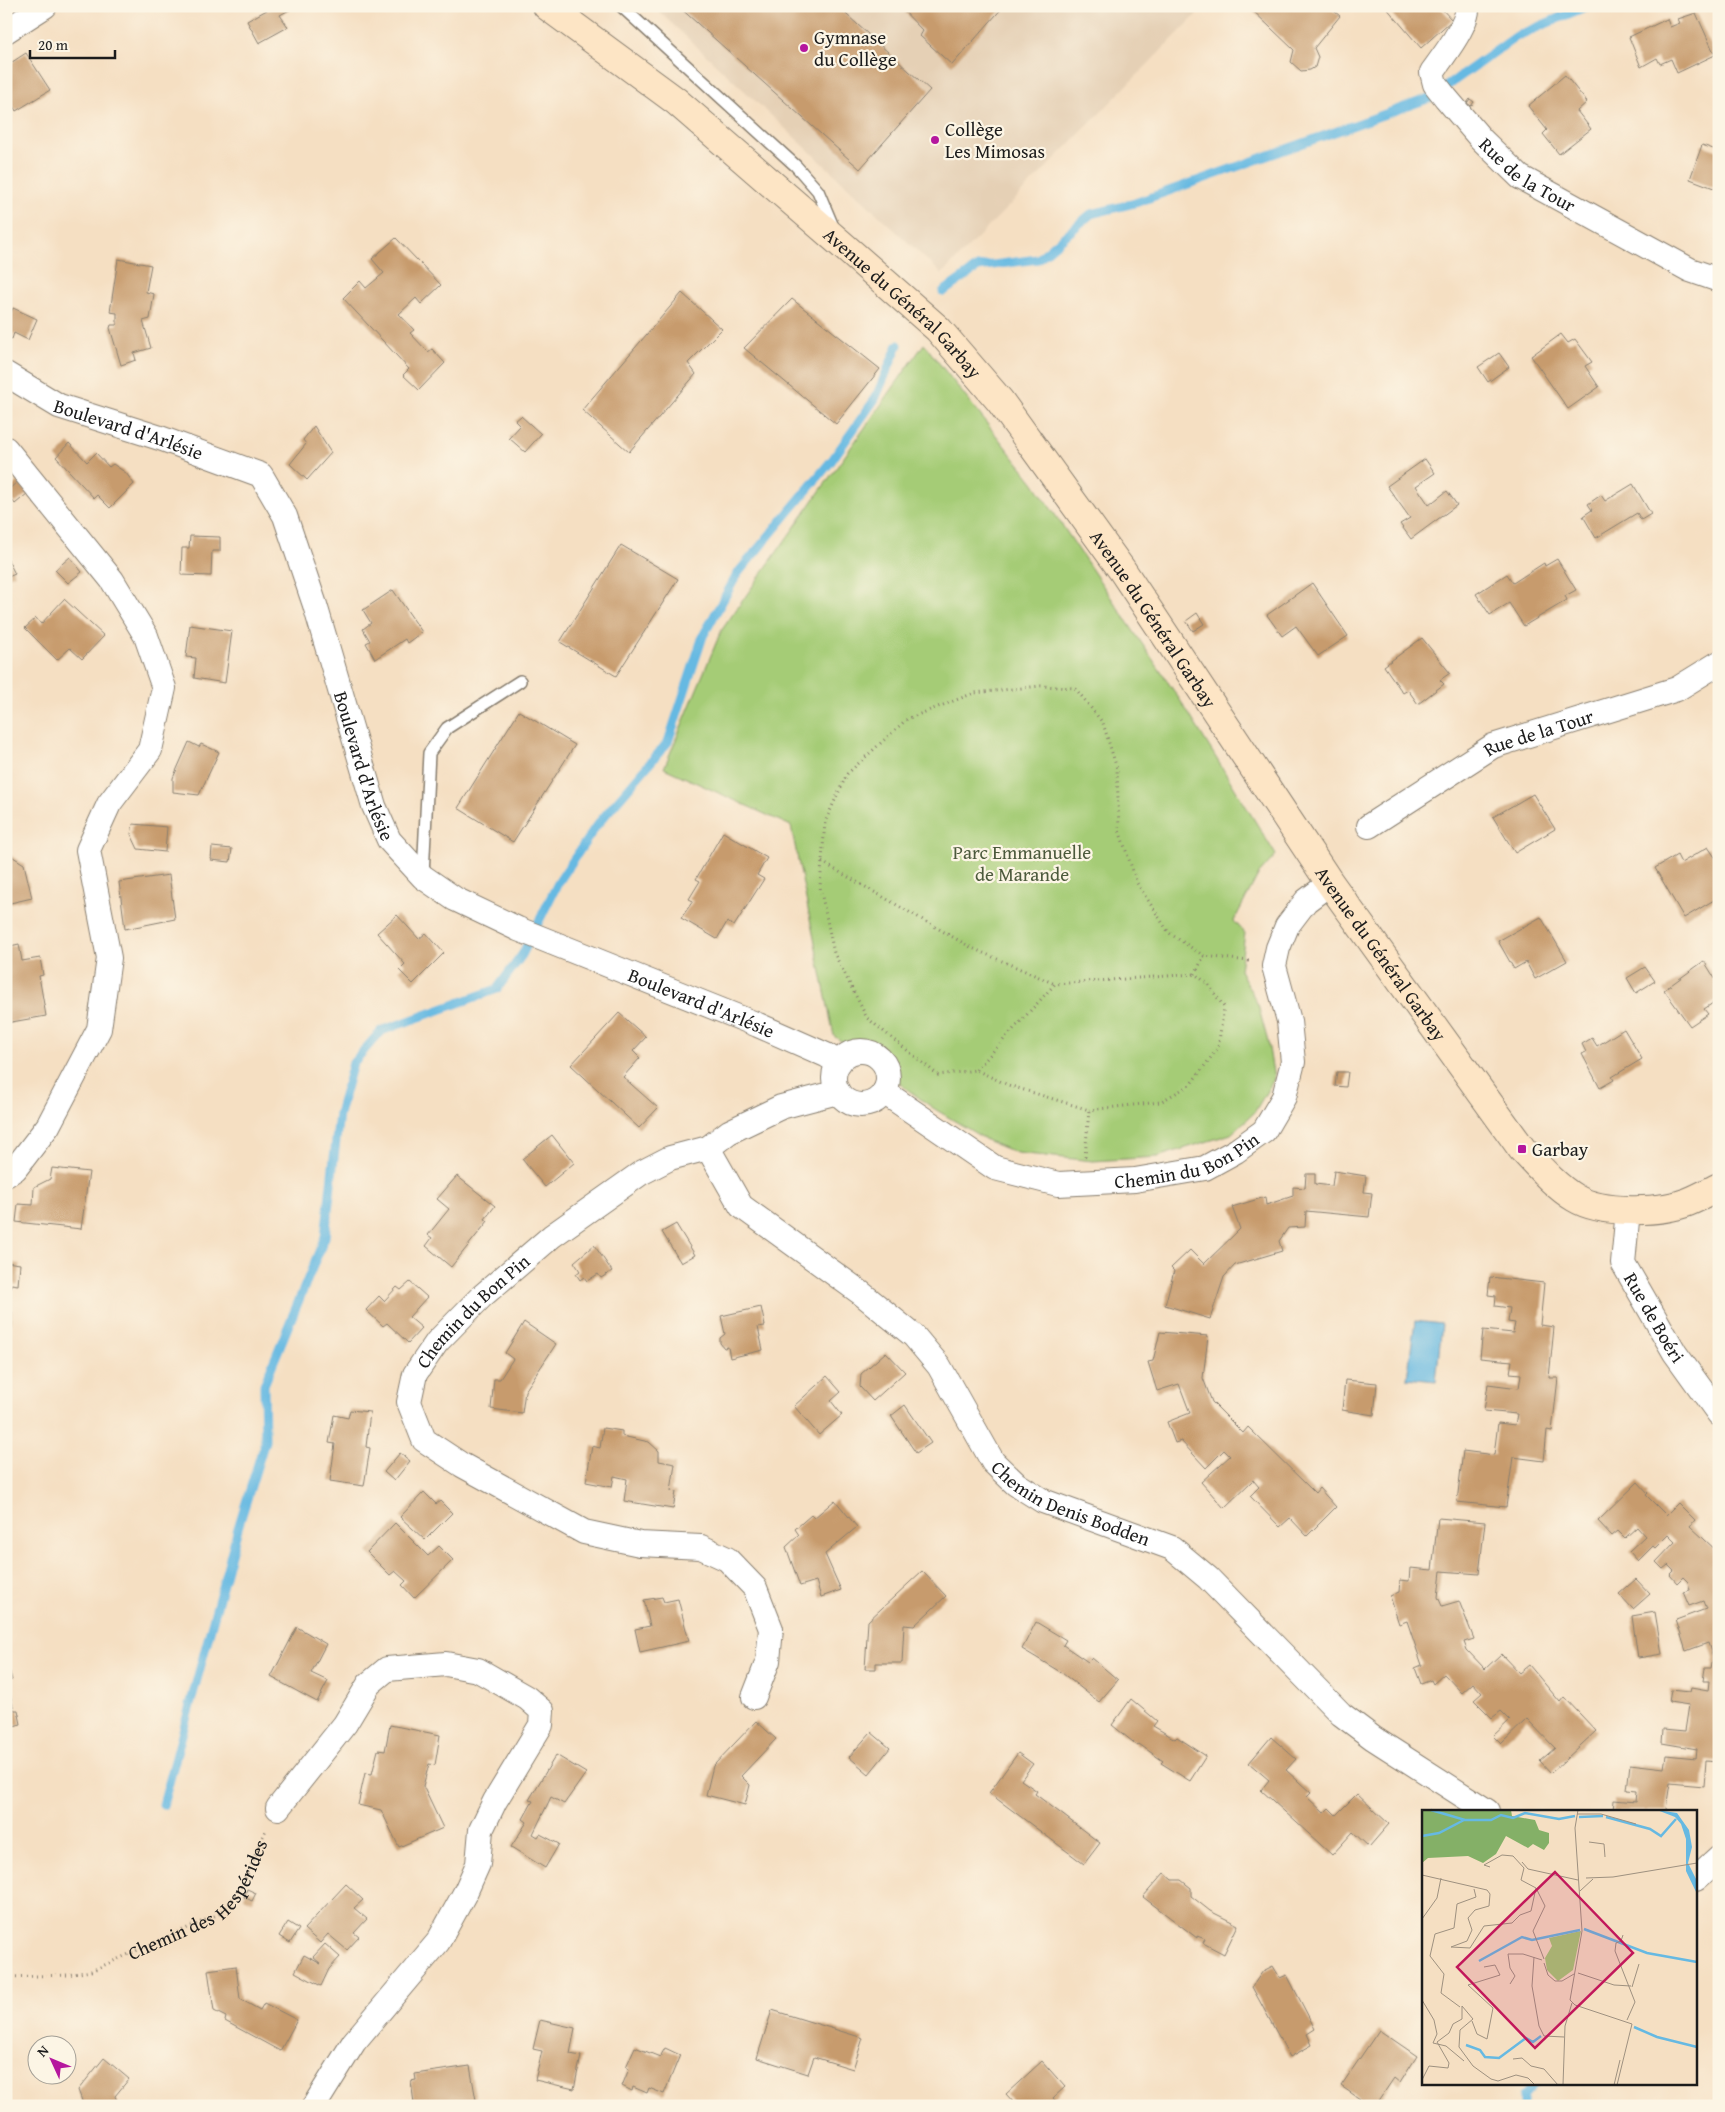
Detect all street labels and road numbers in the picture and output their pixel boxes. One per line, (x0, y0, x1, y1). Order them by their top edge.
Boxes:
street label: Rue de la Tour (1473, 130, 1581, 219)
street label: Avenue du Général Garbay (817, 221, 989, 385)
street label: Boulevard d'Arlésie (50, 391, 207, 467)
street label: Avenue du Général Garbay (1083, 524, 1224, 714)
street label: Boulevard d'Arlésie (327, 688, 402, 845)
street label: Rue de la Tour (1477, 702, 1597, 763)
street label: Avenue du Général Garbay (1309, 861, 1454, 1047)
street label: Boulevard d'Arlésie (624, 961, 779, 1045)
street label: Chemin du Bon Pin (1114, 1125, 1265, 1195)
street label: Chemin du Bon Pin (409, 1247, 536, 1374)
street label: Rue de Boéri (1617, 1267, 1692, 1368)
street label: Chemin Denis Bodden (985, 1454, 1154, 1553)
street label: Chemin des Hespérides (123, 1835, 274, 1967)

